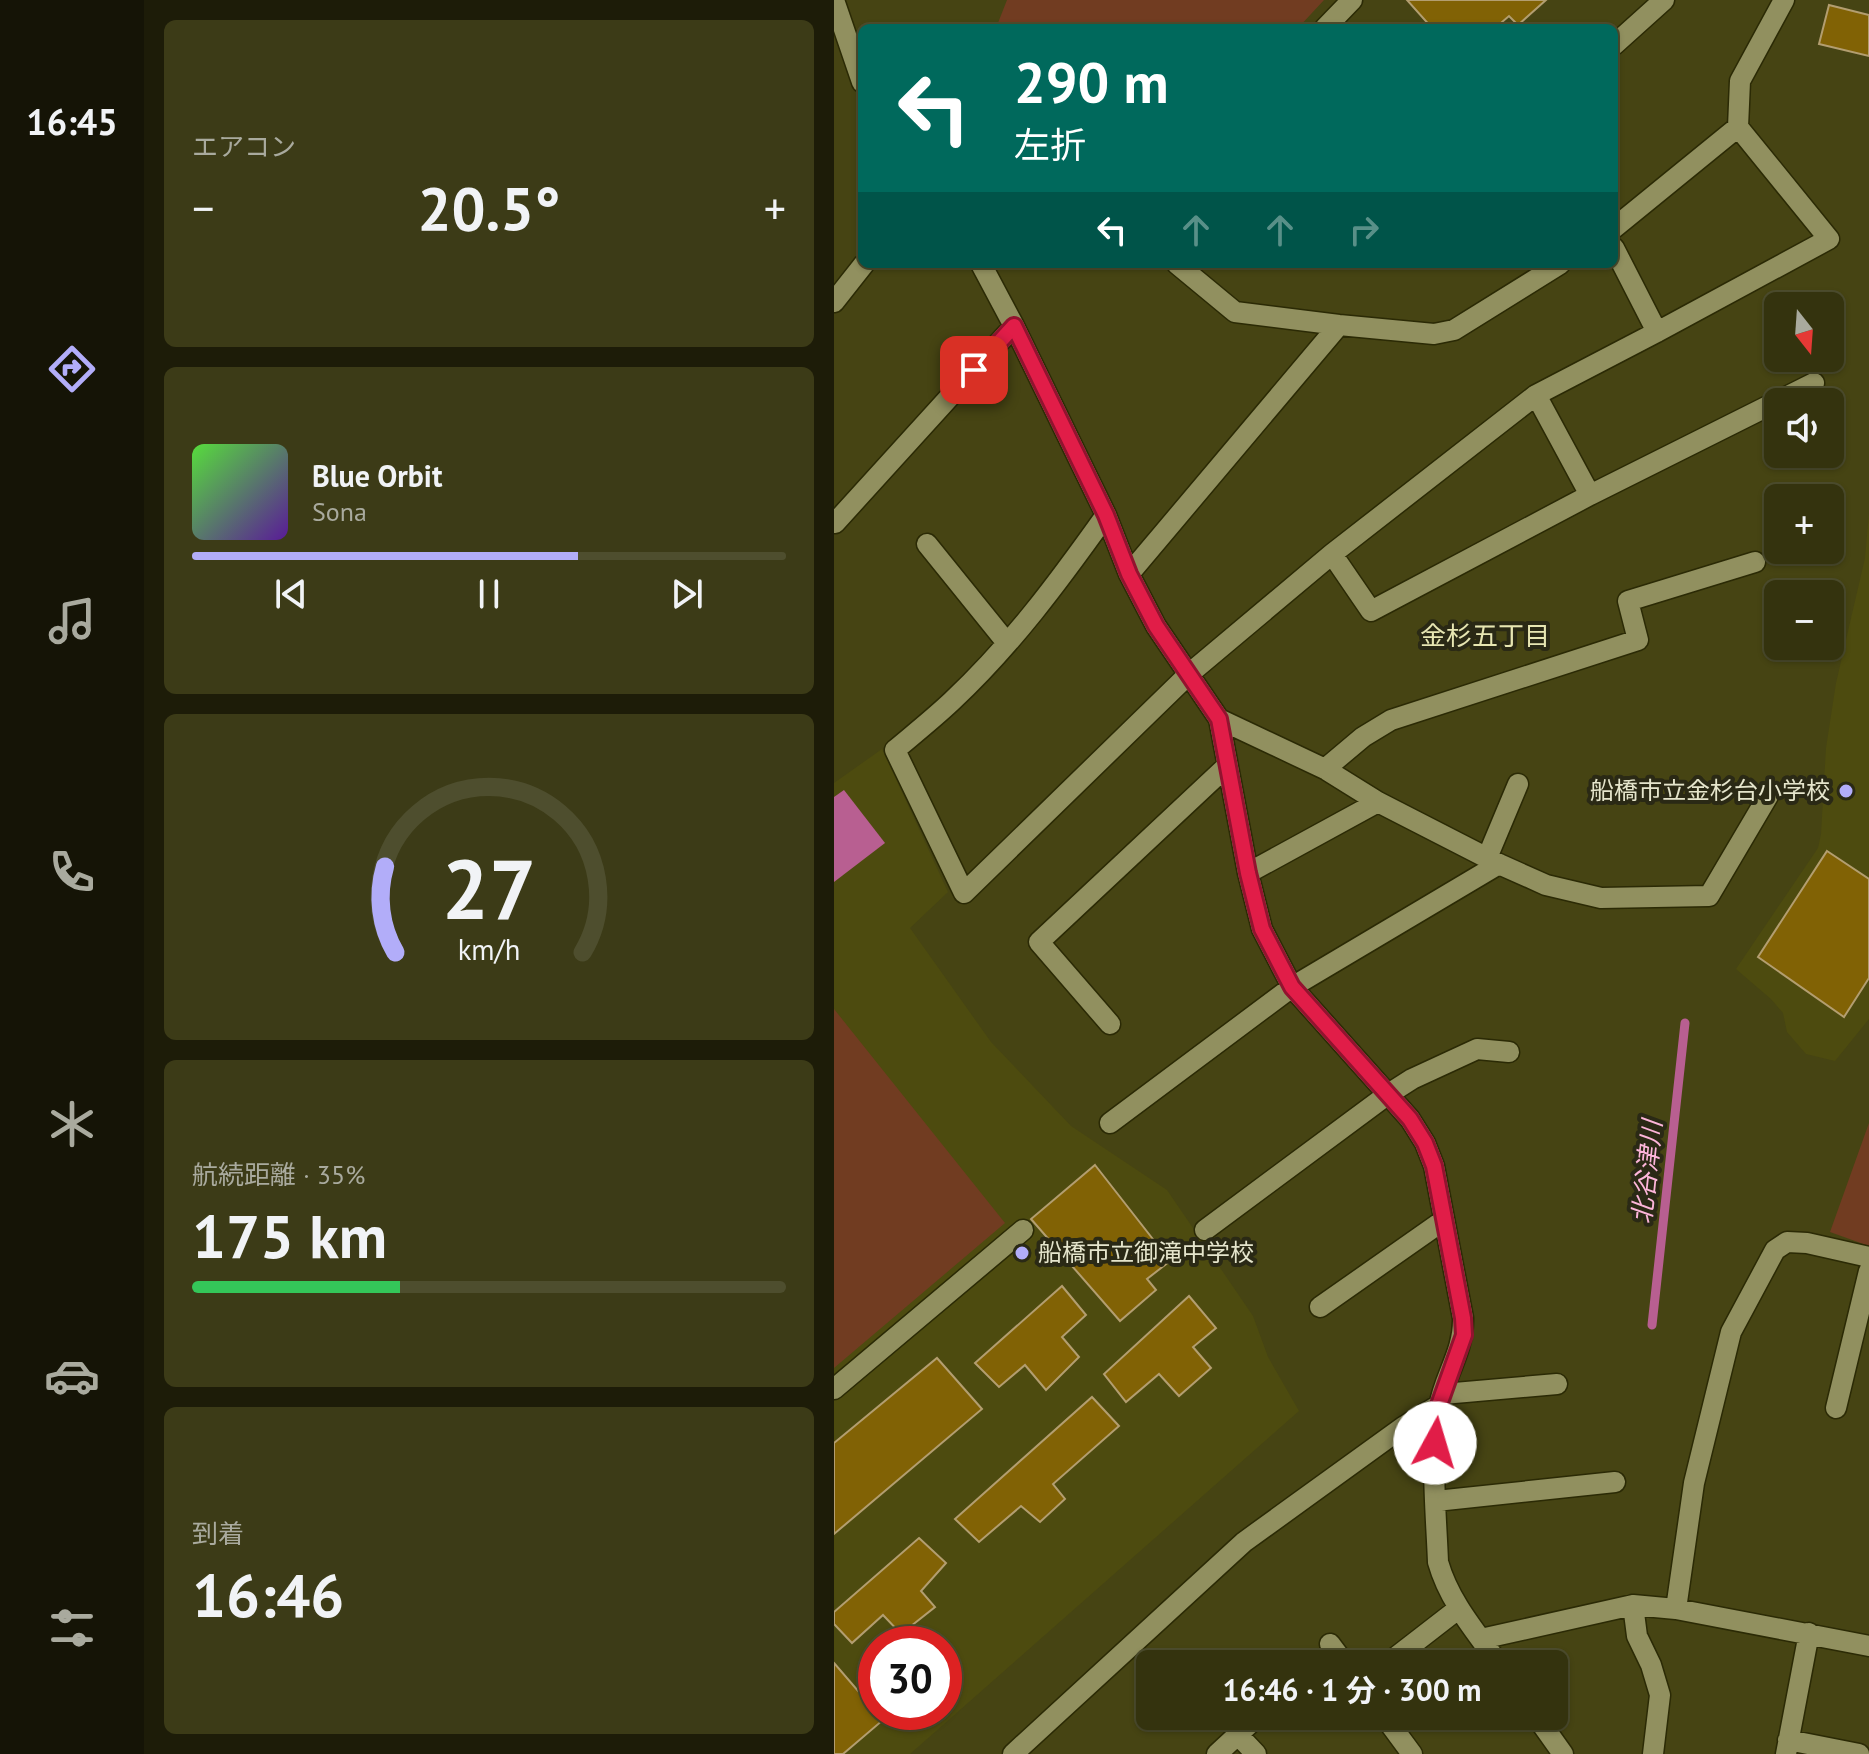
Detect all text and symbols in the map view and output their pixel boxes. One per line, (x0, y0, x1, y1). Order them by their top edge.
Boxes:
text: 290 m (1014, 46, 1169, 118)
icon: left (882, 56, 986, 160)
text: 16:45 (26, 98, 118, 145)
text: 左折 (1014, 121, 1086, 168)
text: エアコン (192, 130, 296, 163)
text: 20.5° (417, 169, 561, 247)
text: − (192, 179, 214, 236)
text: + (764, 179, 786, 236)
icon: left (1090, 208, 1134, 252)
icon: ahead (1174, 208, 1218, 252)
icon: ahead (1258, 208, 1302, 252)
icon: right (1342, 208, 1386, 252)
north arrow (1764, 292, 1844, 372)
map controls (1764, 292, 1844, 660)
pin (940, 336, 1008, 404)
icon: directions (44, 341, 100, 397)
icon: arrive (952, 348, 996, 392)
button: sound (1764, 388, 1844, 468)
text: Blue Orbit (312, 456, 442, 495)
button: + (1764, 484, 1844, 564)
text: Sona (312, 495, 367, 528)
icon: previous (269, 572, 313, 616)
icon: pause (467, 572, 511, 616)
icon: next (665, 572, 709, 616)
button: − (1764, 580, 1844, 660)
icon: music (44, 593, 100, 649)
district label: 金杉五丁目 (1420, 619, 1550, 652)
place label: 船橋市立金杉台小学校 (1590, 775, 1830, 806)
marker: 船橋市立金杉台小学校 (1837, 782, 1855, 800)
text: 27 (442, 834, 536, 942)
icon: phone (44, 844, 100, 900)
text: km/h (458, 931, 520, 968)
icon: climate (44, 1096, 100, 1152)
water label: 北谷津川 (1625, 1116, 1669, 1225)
text: 航続距離 · 35% (192, 1158, 365, 1191)
text: 175 km (192, 1197, 387, 1275)
place label: 船橋市立御滝中学校 (1038, 1237, 1254, 1268)
marker: 船橋市立御滝中学校 (1013, 1244, 1031, 1262)
icon: car (44, 1348, 100, 1404)
position arrow (1393, 1401, 1477, 1485)
text: 到着 (192, 1517, 244, 1550)
text: 16:46 (192, 1556, 344, 1634)
icon: filters (44, 1600, 100, 1656)
speed limit sign: 30 (858, 1626, 962, 1730)
text: 16:46 · 1 分 · 300 m (1222, 1670, 1482, 1709)

